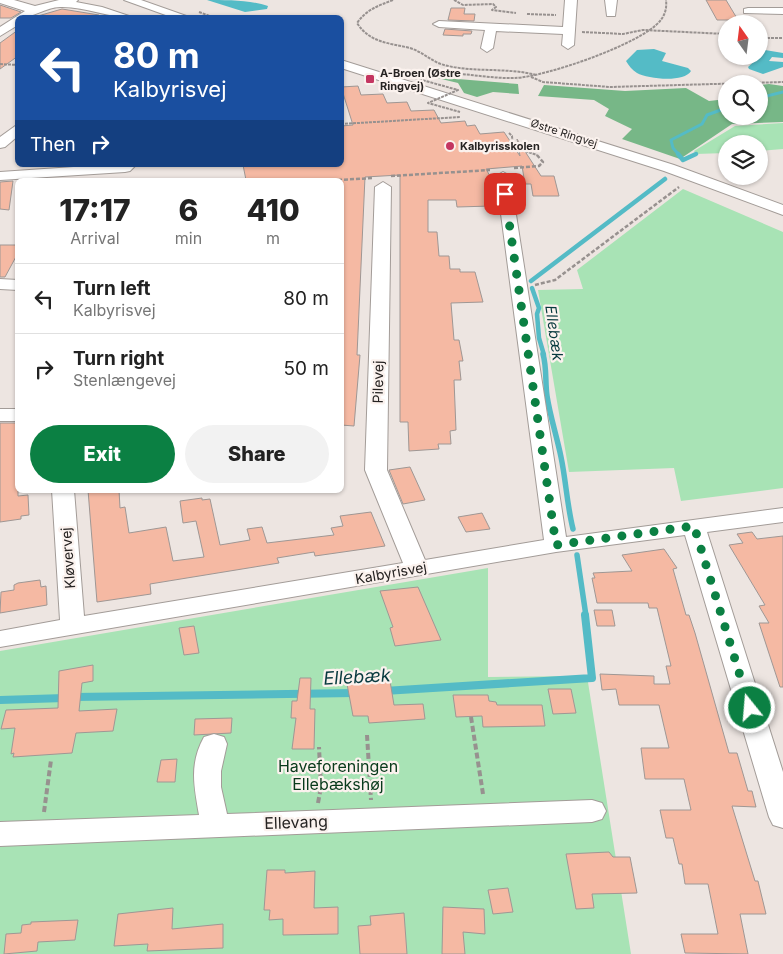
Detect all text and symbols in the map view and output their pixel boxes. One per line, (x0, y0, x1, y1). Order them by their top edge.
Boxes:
north arrow (718, 15, 768, 65)
map controls (718, 15, 768, 185)
text: 80 m (113, 34, 200, 76)
icon: left (30, 35, 95, 100)
place label: A-Broen (Østre Ringvej) (380, 66, 461, 93)
marker: A-Broen (Østre Ringvej) (364, 73, 376, 85)
button: search (718, 75, 768, 125)
text: Kalbyrisvej (113, 76, 227, 102)
street label: Østre Ringvej (529, 116, 599, 150)
icon: right (86, 130, 114, 158)
text: Then (30, 133, 76, 156)
button: layers (718, 135, 768, 185)
place label: Kalbyrisskolen (460, 139, 540, 153)
marker: Kalbyrisskolen (444, 140, 456, 152)
pin (484, 173, 526, 215)
icon: arrive (491, 180, 519, 208)
text: 17:17 (59, 192, 131, 228)
text: 6 (179, 192, 198, 228)
text: 410 (246, 192, 300, 228)
text: Arrival (70, 228, 120, 248)
text: min (175, 228, 202, 248)
text: m (266, 228, 280, 248)
text: Turn left (73, 277, 151, 300)
icon: left (30, 285, 58, 313)
text: 80 m (283, 287, 329, 310)
text: Kalbyrisvej (73, 300, 156, 320)
water label: Ellebæk (541, 304, 568, 363)
text: Turn right (73, 347, 164, 370)
icon: right (30, 355, 58, 383)
text: 50 m (283, 357, 329, 380)
street label: Pilevej (369, 360, 386, 404)
text: Stenlængevej (73, 370, 176, 390)
button: Exit (30, 425, 175, 483)
button: Share (185, 425, 329, 483)
street label: Kløvervej (57, 527, 78, 589)
street label: Kalbyrisvej (354, 558, 428, 587)
water label: Ellebæk (323, 664, 392, 689)
position arrow (723, 681, 775, 733)
park label: Haveforeningen Ellebækshøj (278, 756, 398, 794)
street label: Ellevang (264, 811, 328, 833)

